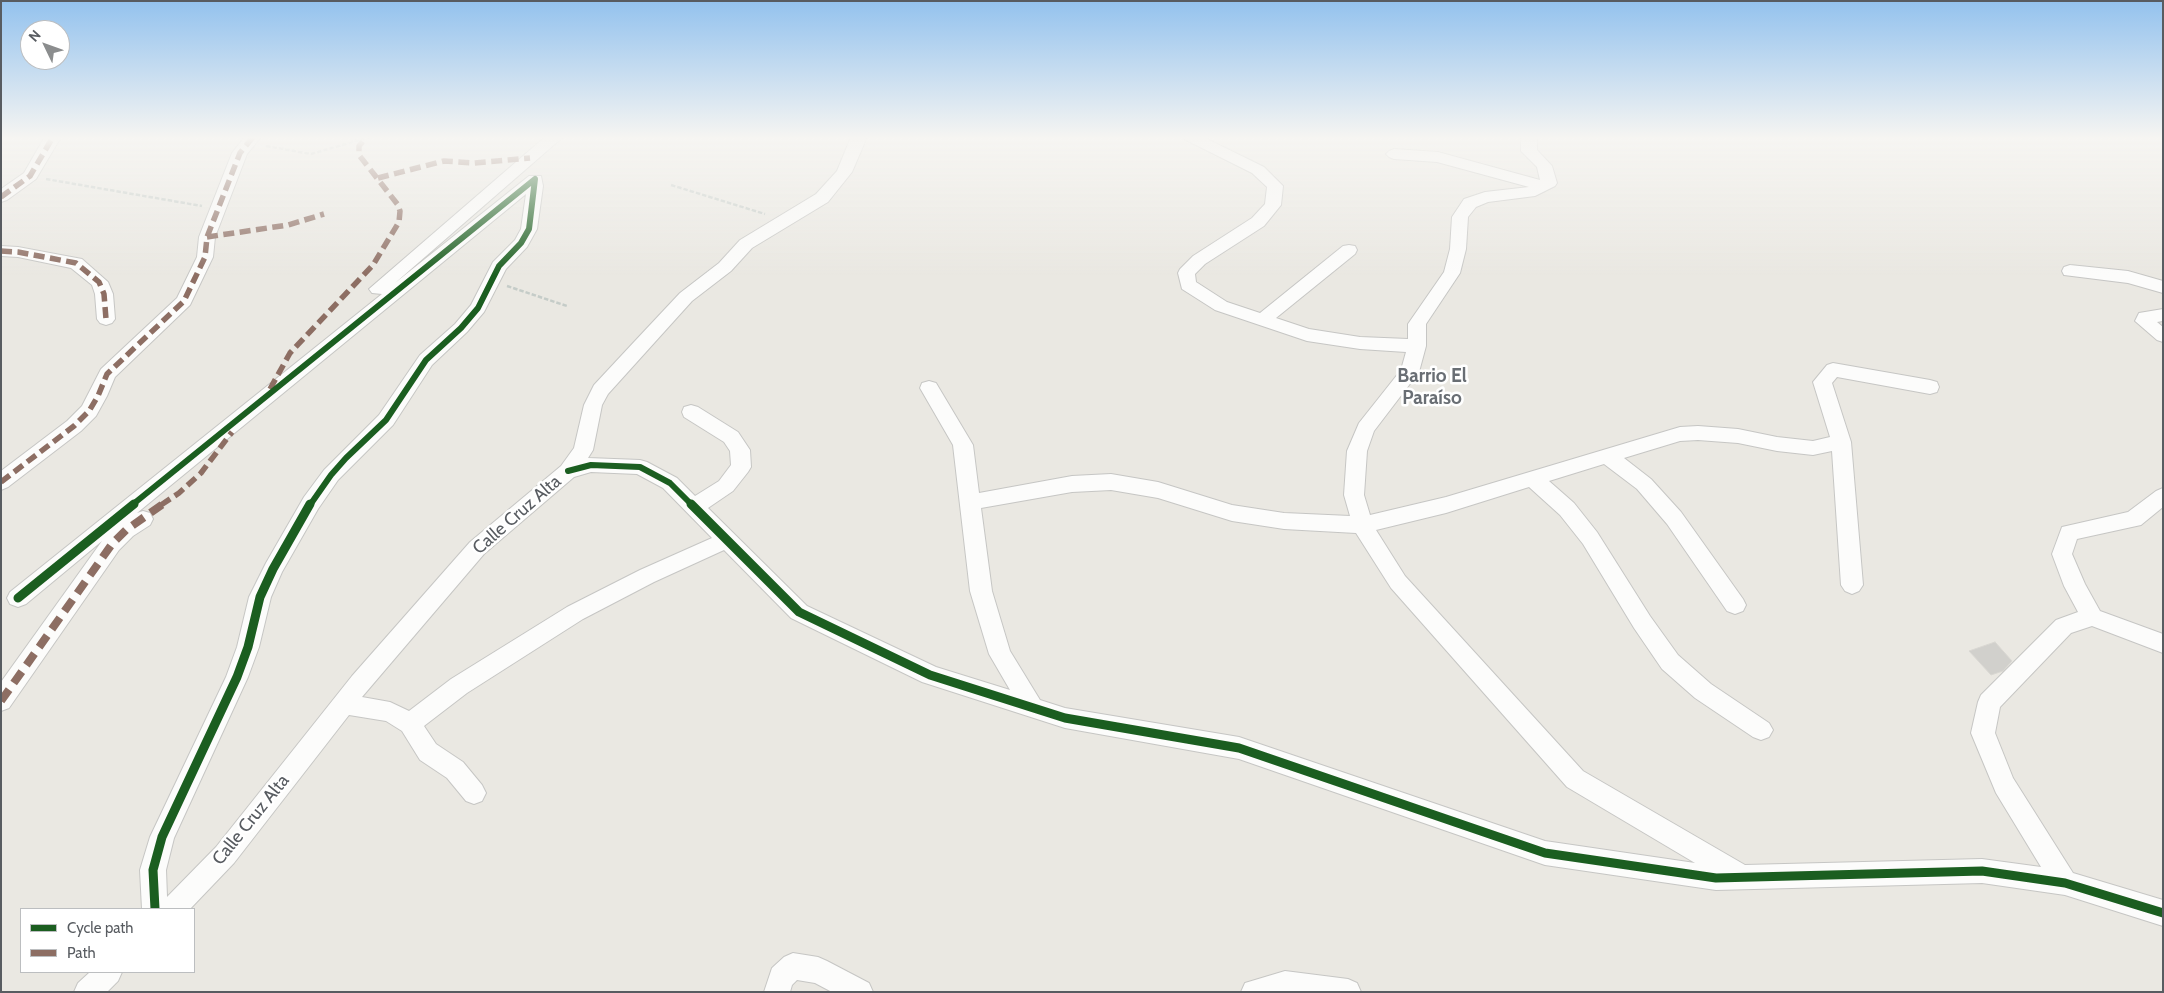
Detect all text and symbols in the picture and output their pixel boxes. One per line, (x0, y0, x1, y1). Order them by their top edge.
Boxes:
north arrow (20, 20, 70, 70)
text: N (25, 26, 45, 45)
district label: Barrio El Paraíso (1397, 365, 1467, 409)
street label: Calle Cruz Alta (468, 471, 566, 559)
street label: Calle Cruz Alta (208, 771, 294, 869)
legend (20, 908, 195, 973)
text: Cycle path (67, 919, 133, 937)
text: Path (67, 944, 96, 962)

